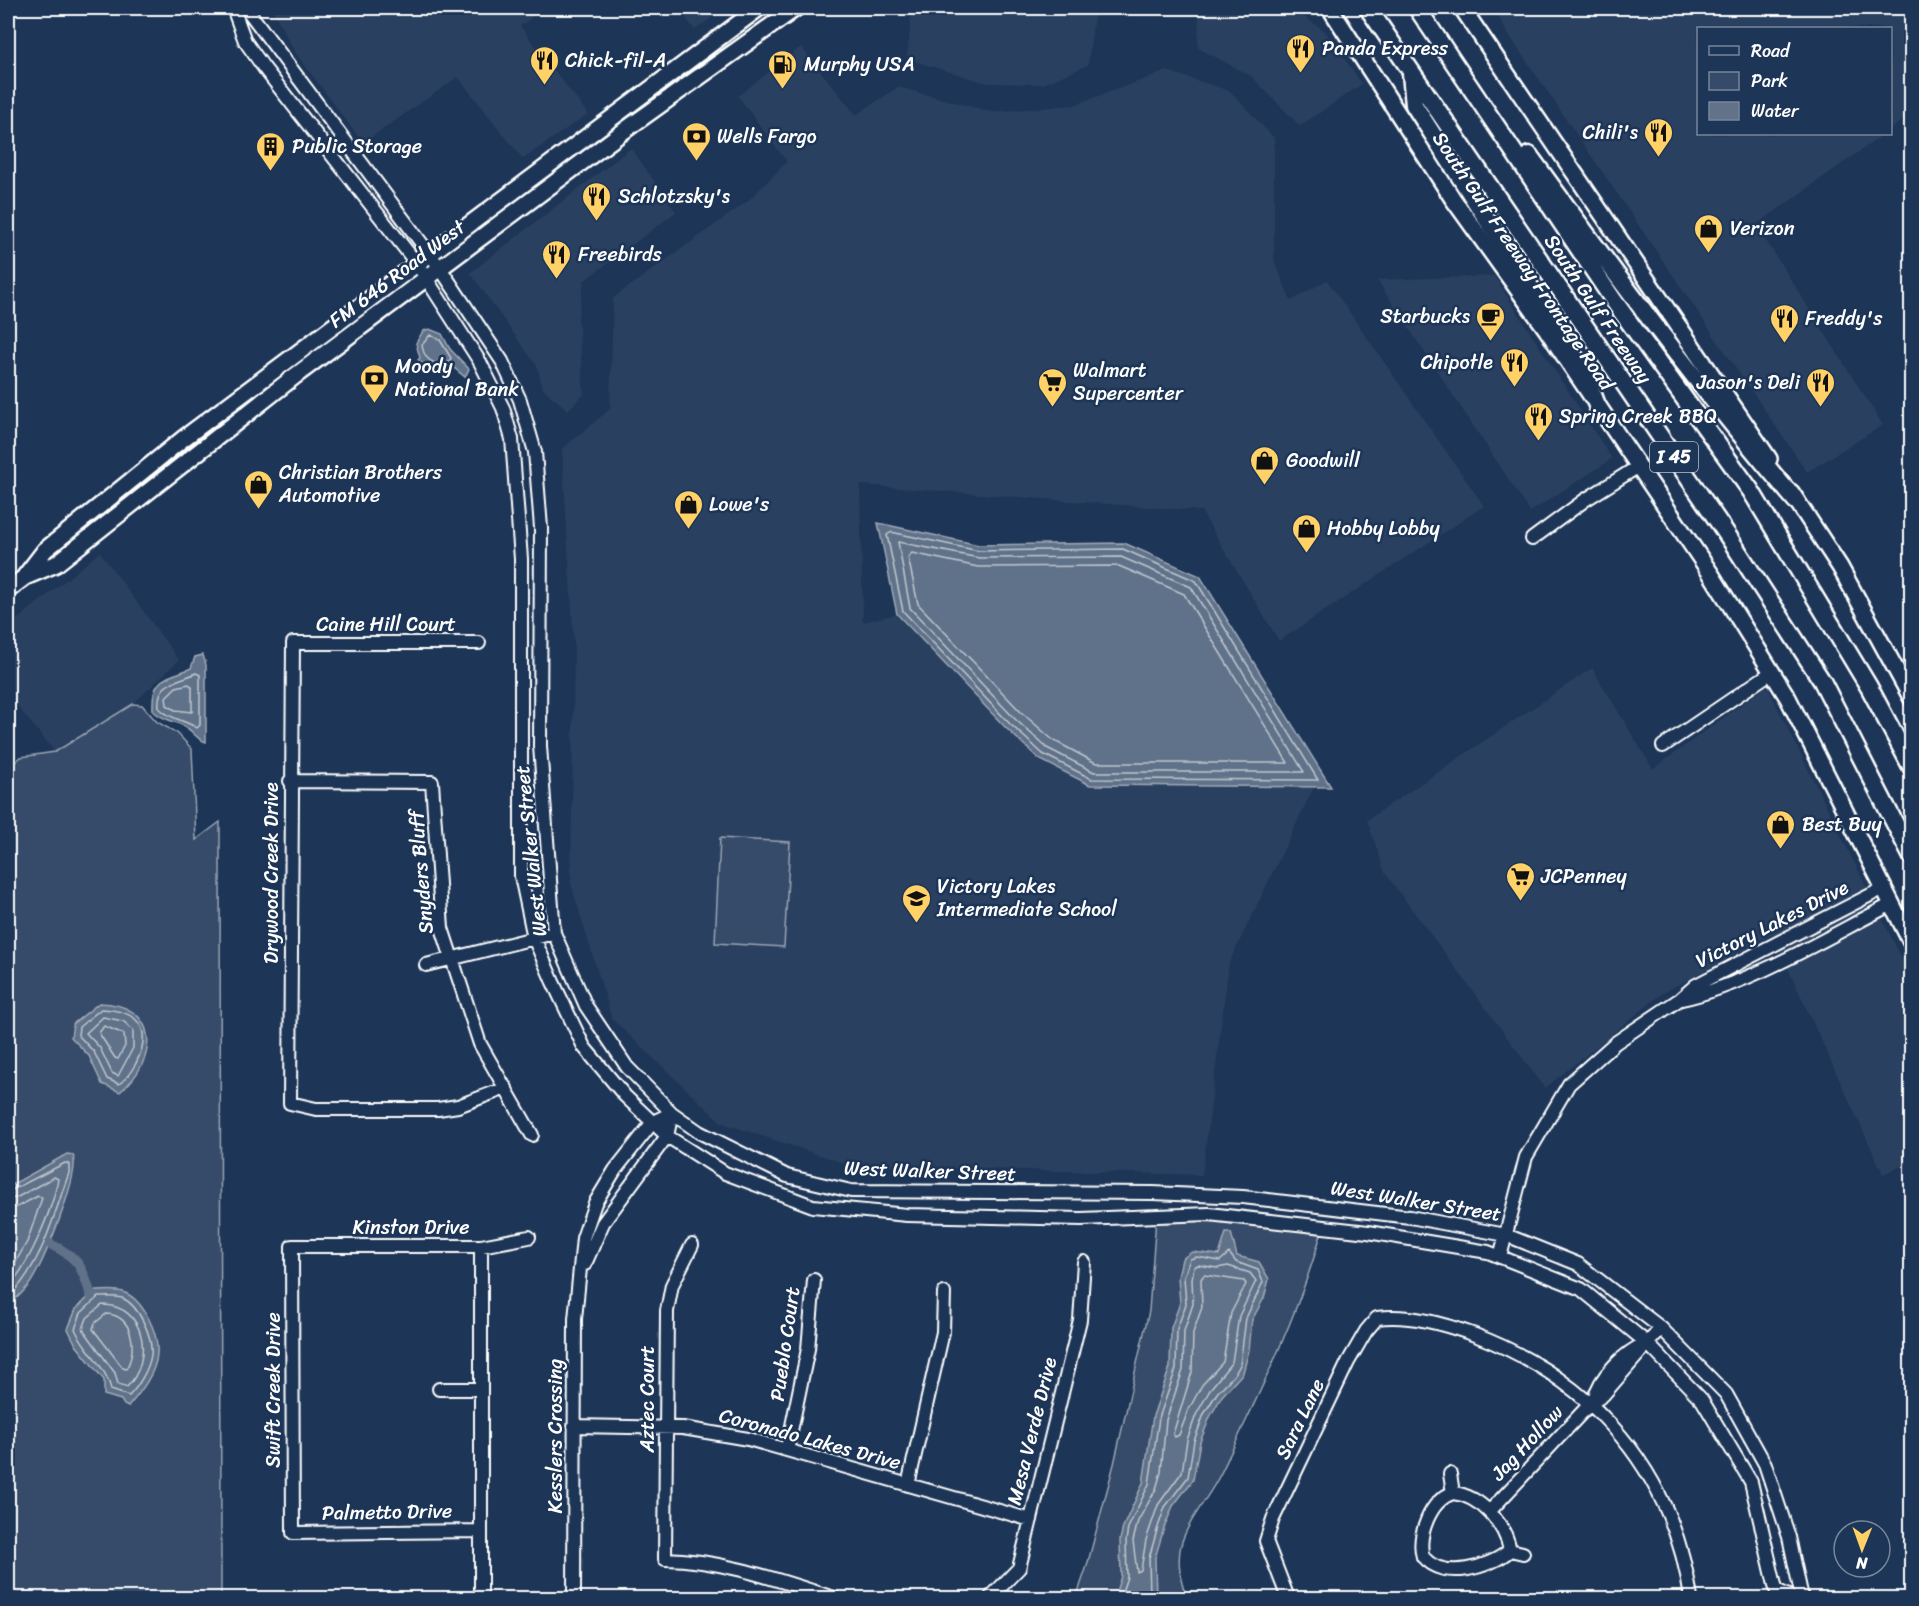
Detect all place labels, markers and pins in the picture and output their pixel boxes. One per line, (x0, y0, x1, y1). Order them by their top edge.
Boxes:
place label: Panda Express (1322, 31, 1449, 66)
restaurant icon: Panda Express (1285, 32, 1317, 74)
place label: Chick-fil-A (565, 43, 666, 78)
restaurant icon: Chick-fil-A (528, 44, 560, 86)
place label: Murphy USA (804, 47, 915, 82)
fuel station icon: Murphy USA (767, 48, 799, 90)
place label: Chili's (1583, 115, 1639, 150)
restaurant icon: Chili's (1643, 116, 1675, 158)
place label: Wells Fargo (717, 119, 817, 154)
bank icon: Wells Fargo (680, 120, 712, 162)
place label: Public Storage (292, 129, 422, 164)
building icon: Public Storage (255, 130, 287, 172)
place label: Schlotzsky's (618, 179, 731, 214)
restaurant icon: Schlotzsky's (581, 180, 613, 222)
place label: Verizon (1730, 211, 1795, 246)
shop icon: Verizon (1693, 212, 1725, 254)
place label: Freebirds (578, 237, 663, 272)
restaurant icon: Freebirds (541, 238, 573, 280)
place label: Starbucks (1380, 299, 1471, 334)
cafe icon: Starbucks (1475, 300, 1507, 342)
place label: Freddy's (1805, 301, 1883, 336)
restaurant icon: Freddy's (1768, 302, 1800, 344)
place label: Chipotle (1420, 345, 1493, 380)
restaurant icon: Chipotle (1498, 346, 1530, 388)
place label: Moody National Bank (395, 349, 519, 407)
place label: Walmart Supercenter (1073, 353, 1184, 411)
bank icon: Moody National Bank (358, 362, 390, 404)
place label: Jason's Deli (1696, 365, 1801, 400)
supermarket icon: Walmart Supercenter (1036, 366, 1068, 408)
restaurant icon: Jason's Deli (1805, 366, 1837, 408)
place label: Spring Creek BBQ (1559, 399, 1717, 434)
restaurant icon: Spring Creek BBQ (1522, 400, 1554, 442)
place label: Goodwill (1286, 443, 1361, 478)
shop icon: Goodwill (1249, 444, 1281, 486)
place label: Christian Brothers Automotive (278, 455, 443, 513)
shop icon: Christian Brothers Automotive (242, 468, 274, 510)
place label: Lowe's (709, 487, 770, 522)
shop icon: Lowe's (672, 488, 704, 530)
place label: Hobby Lobby (1327, 511, 1440, 546)
shop icon: Hobby Lobby (1290, 512, 1322, 554)
place label: Best Buy (1802, 807, 1883, 842)
shop icon: Best Buy (1765, 808, 1797, 850)
place label: JCPenney (1540, 859, 1627, 894)
supermarket icon: JCPenney (1504, 860, 1536, 902)
place label: Victory Lakes Intermediate School (936, 869, 1117, 927)
school or university icon: Victory Lakes Intermediate School (900, 882, 932, 924)

